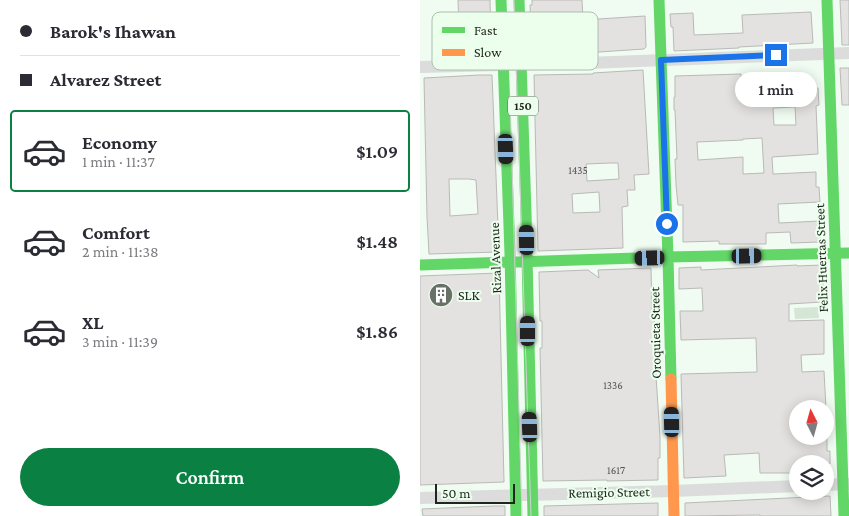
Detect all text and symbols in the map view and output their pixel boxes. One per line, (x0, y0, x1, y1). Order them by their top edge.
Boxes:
legend (432, 12, 598, 70)
text: Barok's Ihawan (50, 21, 176, 42)
text: Fast (474, 22, 498, 38)
text: Slow (474, 44, 502, 60)
route end (765, 44, 787, 66)
text: Alvarez Street (50, 69, 161, 90)
callout: 1 min (735, 72, 817, 108)
text: 1 min (758, 81, 794, 98)
road number: 150 (508, 96, 538, 115)
icon: car (22, 129, 67, 174)
text: Economy (82, 132, 157, 153)
car (497, 134, 514, 164)
text: $1.09 (356, 141, 398, 162)
text: 1 min · 11:37 (82, 153, 155, 170)
house number: 1435 (568, 164, 588, 176)
street label: Felix Huertas Street (811, 203, 831, 313)
route start (656, 213, 678, 235)
icon: car (22, 219, 67, 264)
text: Comfort (82, 222, 150, 243)
street label: Rizal Avenue (486, 222, 504, 294)
car (519, 225, 534, 255)
text: $1.48 (357, 231, 398, 252)
text: 2 min · 11:38 (82, 243, 159, 260)
car (731, 248, 762, 264)
car (634, 250, 665, 266)
building icon: SLK (428, 282, 454, 308)
place label: SLK (458, 287, 481, 303)
street label: Oroquieta Street (646, 287, 664, 379)
icon: car (22, 309, 67, 354)
text: XL (82, 312, 104, 333)
car (520, 316, 535, 346)
text: $1.86 (356, 321, 398, 342)
text: 3 min · 11:39 (82, 333, 158, 350)
house number: 1336 (603, 379, 623, 391)
north arrow (789, 400, 834, 445)
map controls (789, 400, 834, 500)
car (664, 407, 679, 437)
car (521, 412, 538, 442)
button: Confirm (20, 448, 400, 506)
button: layers (789, 455, 834, 500)
house number: 1617 (607, 464, 625, 476)
scale bar (435, 481, 515, 504)
street label: Remigio Street (568, 483, 650, 501)
text: 50 m (442, 485, 470, 501)

